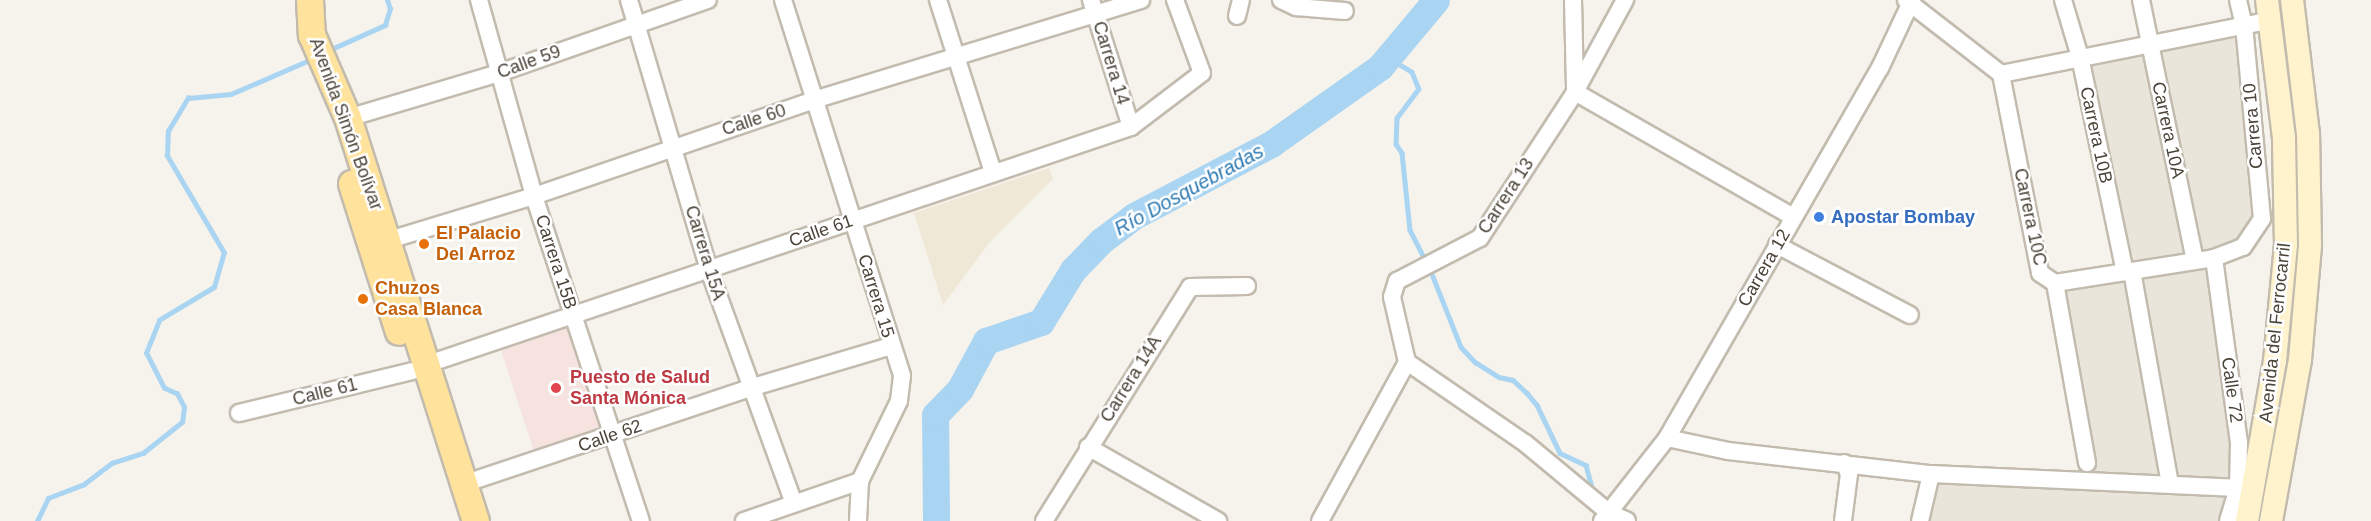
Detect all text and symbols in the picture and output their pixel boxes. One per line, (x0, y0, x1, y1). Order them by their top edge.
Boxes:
street label: Carrera 14 (1088, 19, 1134, 107)
street label: Avenida Simón Bolívar (305, 35, 387, 213)
street label: Calle 59 (494, 41, 564, 83)
street label: Carrera 10A (2147, 80, 2189, 180)
street label: Carrera 10 (2238, 82, 2268, 170)
street label: Carrera 10B (2075, 85, 2117, 185)
street label: Calle 60 (719, 100, 789, 140)
water label: Río Dosquebradas (1110, 139, 1268, 241)
street label: Carrera 13 (1474, 154, 1538, 238)
street label: Carrera 10C (2009, 166, 2051, 268)
street label: Carrera 15A (680, 203, 730, 303)
place label: Apostar Bombay (1831, 206, 1975, 228)
street label: Calle 61 (786, 210, 856, 252)
marker: Apostar Bombay (1812, 210, 1826, 224)
street label: Carrera 15B (531, 212, 581, 312)
place label: El Palacio Del Arroz (436, 223, 521, 266)
street label: Carrera 12 (1733, 225, 1795, 311)
marker: El Palacio Del Arroz (417, 237, 431, 251)
street label: Avenida del Ferrocarril (2255, 242, 2295, 424)
street label: Carrera 15 (853, 252, 899, 340)
place label: Chuzos Casa Blanca (375, 278, 482, 320)
marker: Chuzos Casa Blanca (356, 292, 370, 306)
street label: Carrera 14A (1096, 332, 1166, 426)
street label: Calle 72 (2217, 356, 2247, 424)
place label: Puesto de Salud Santa Mónica (570, 367, 710, 410)
street label: Calle 61 (290, 374, 360, 410)
marker: Puesto de Salud Santa Mónica (547, 379, 565, 397)
street label: Calle 62 (575, 415, 645, 457)

